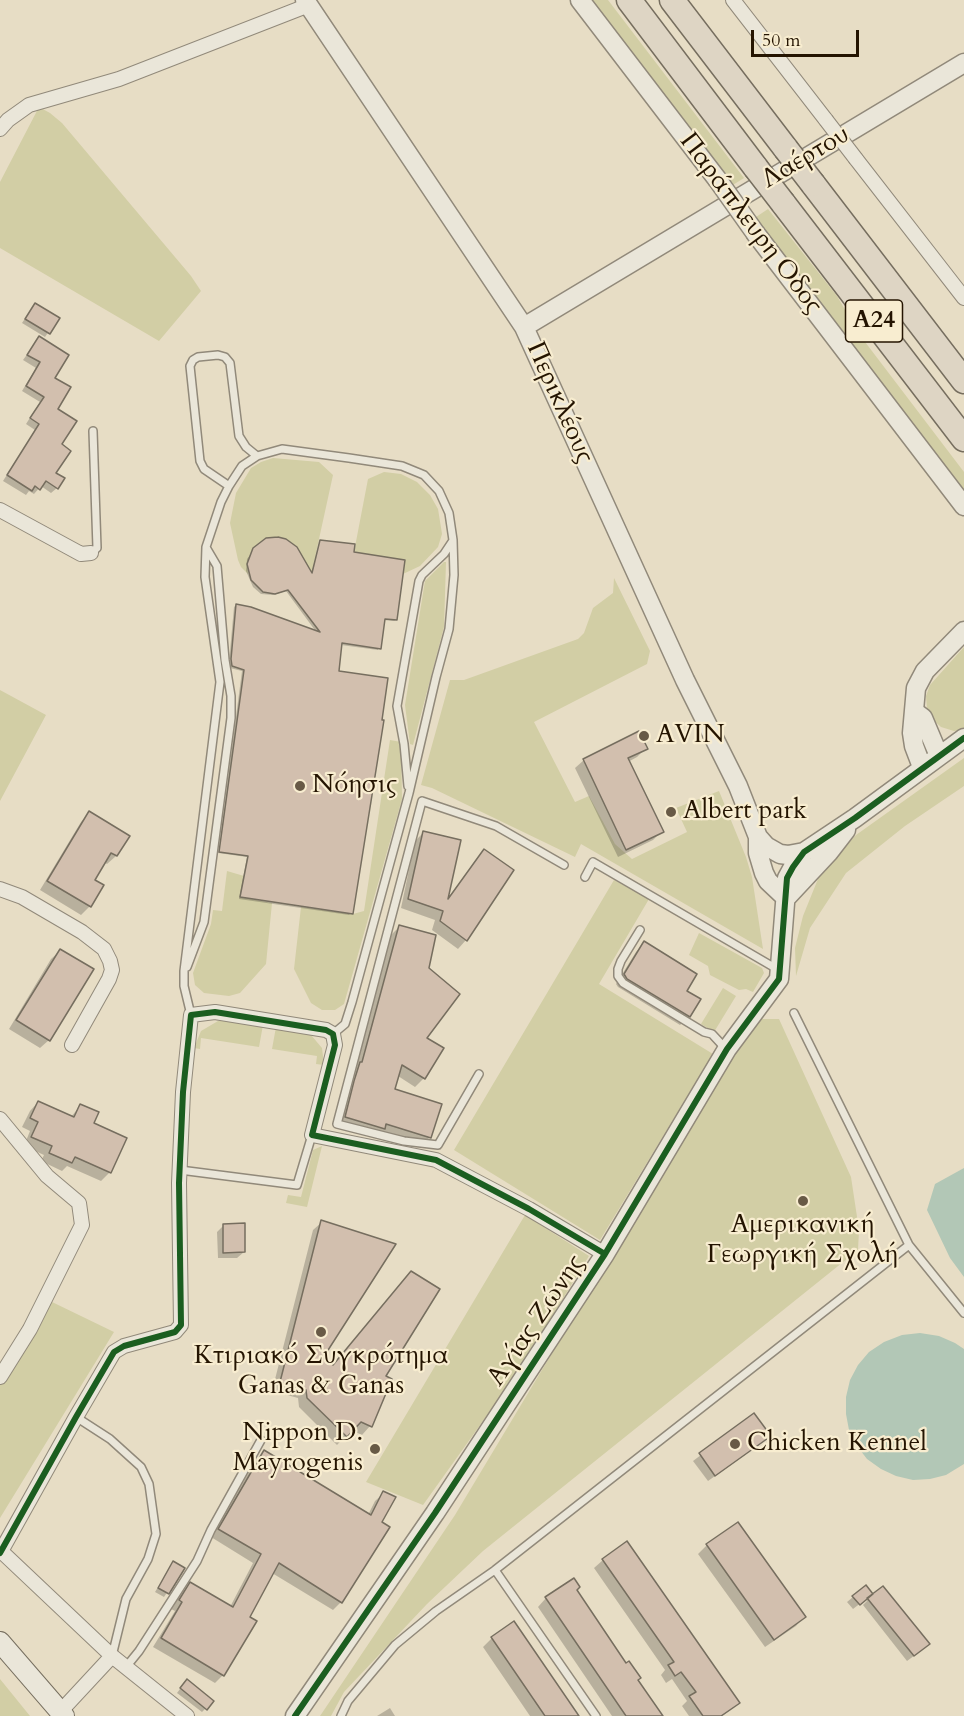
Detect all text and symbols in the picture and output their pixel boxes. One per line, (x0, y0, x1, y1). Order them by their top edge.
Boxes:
scale bar (754, 18, 862, 56)
text: 50 m (762, 28, 801, 53)
street label: Λαέρτου (756, 120, 856, 196)
street label: Παράπλευρη Οδός (672, 127, 828, 321)
road number: Α24 (846, 300, 902, 342)
street label: Περικλέους (518, 338, 600, 468)
place label: AVIN (656, 720, 725, 752)
marker: AVIN (637, 729, 651, 743)
place label: Νόησις (312, 770, 397, 802)
marker: Νόησις (293, 779, 307, 793)
place label: Albert park (683, 796, 807, 828)
marker: Albert park (664, 805, 678, 819)
marker: Αμερικανική Γεωργική Σχολή (796, 1194, 810, 1208)
place label: Αμερικανική Γεωργική Σχολή (707, 1210, 899, 1272)
street label: Αγίας Ζώνης (482, 1249, 592, 1393)
marker: Κτιριακό Συγκρότημα Ganas & Ganas (314, 1325, 328, 1339)
place label: Κτιριακό Συγκρότημα Ganas & Ganas (194, 1341, 448, 1402)
place label: Nippon D. Mayrogenis (233, 1418, 363, 1480)
place label: Chicken Kennel (747, 1428, 927, 1460)
marker: Chicken Kennel (728, 1437, 742, 1451)
marker: Nippon D. Mayrogenis (368, 1442, 382, 1456)

